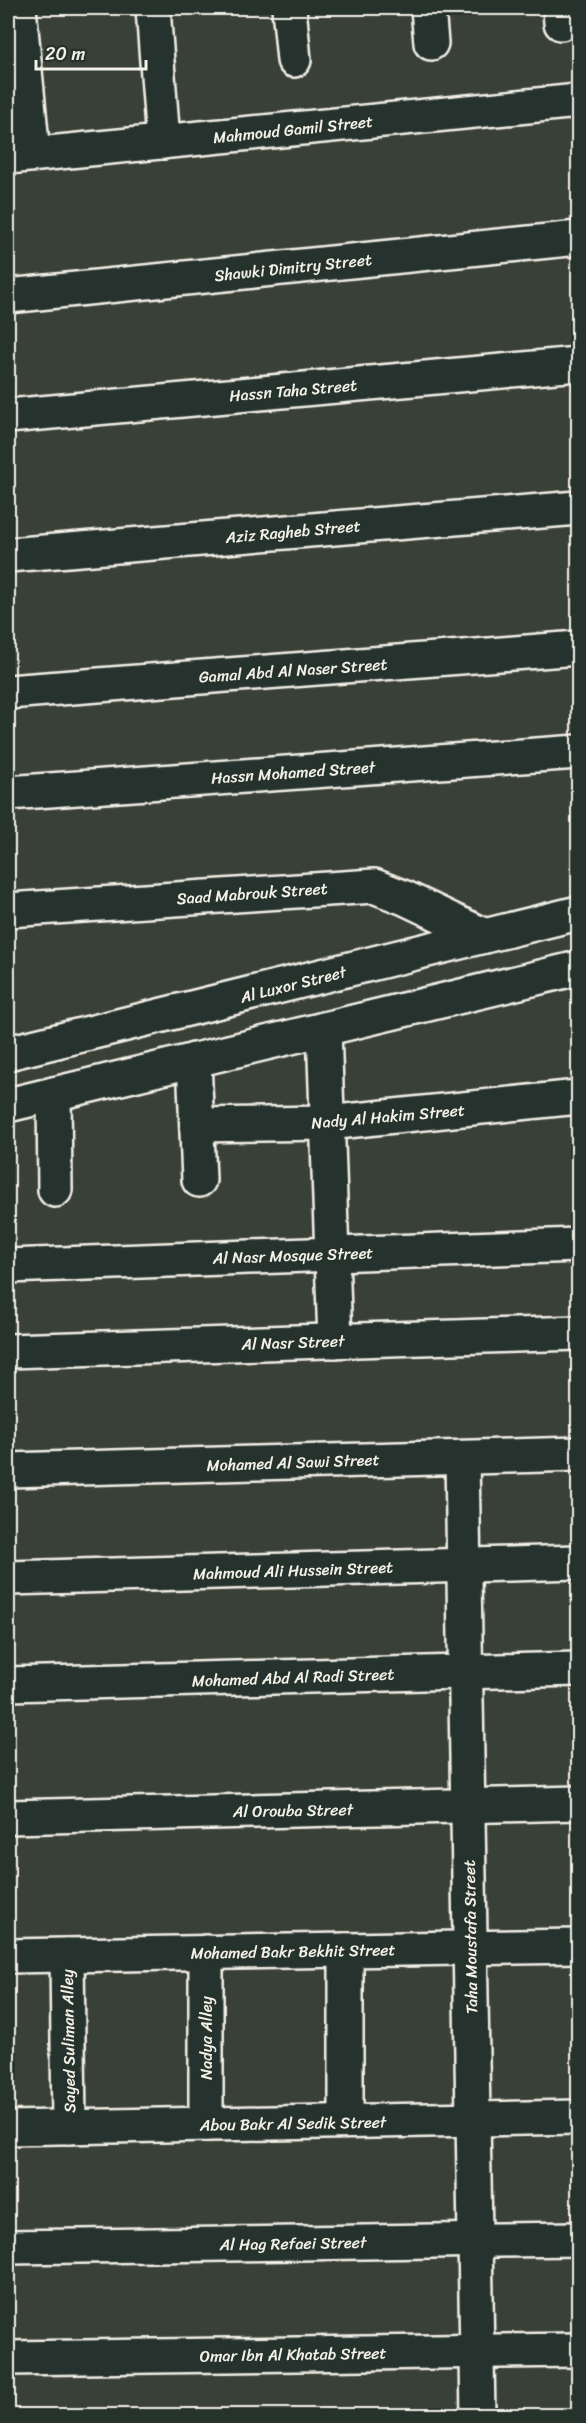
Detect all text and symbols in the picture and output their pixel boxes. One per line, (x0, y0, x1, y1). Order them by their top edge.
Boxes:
scale bar (36, 33, 146, 71)
text: 20 m (45, 38, 85, 70)
street label: Mahmoud Gamil Street (212, 107, 374, 152)
street label: Shawki Dimitry Street (213, 245, 373, 290)
street label: Hassn Taha Street (228, 370, 358, 411)
street label: Aziz Ragheb Street (223, 511, 362, 552)
street label: Gamal Abd Al Naser Street (198, 649, 388, 692)
street label: Hassn Mohamed Street (210, 752, 377, 793)
street label: Saad Mabrouk Street (175, 874, 329, 913)
street label: Al Luxor Street (236, 957, 350, 1012)
street label: Nady Al Hakim Street (310, 1095, 466, 1138)
street label: Al Nasr Mosque Street (211, 1238, 374, 1273)
street label: Al Nasr Street (240, 1326, 345, 1359)
street label: Mohamed Al Sawi Street (206, 1445, 380, 1480)
street label: Mahmoud Ali Hussein Street (193, 1553, 393, 1588)
street label: Mohamed Abd Al Radi Street (191, 1659, 395, 1696)
street label: Al Orouba Street (232, 1795, 354, 1826)
street label: Taha Moustafa Street (455, 1860, 486, 2014)
street label: Mohamed Bakr Bekhit Street (190, 1935, 396, 1968)
street label: Sayed Suliman Alley (53, 1968, 84, 2113)
street label: Nadya Alley (192, 1995, 221, 2080)
street label: Abou Bakr Al Sedik Street (199, 2107, 387, 2140)
street label: Al Hag Refaei Street (219, 2228, 367, 2259)
street label: Omar Ibn Al Khatab Street (199, 2338, 387, 2371)

